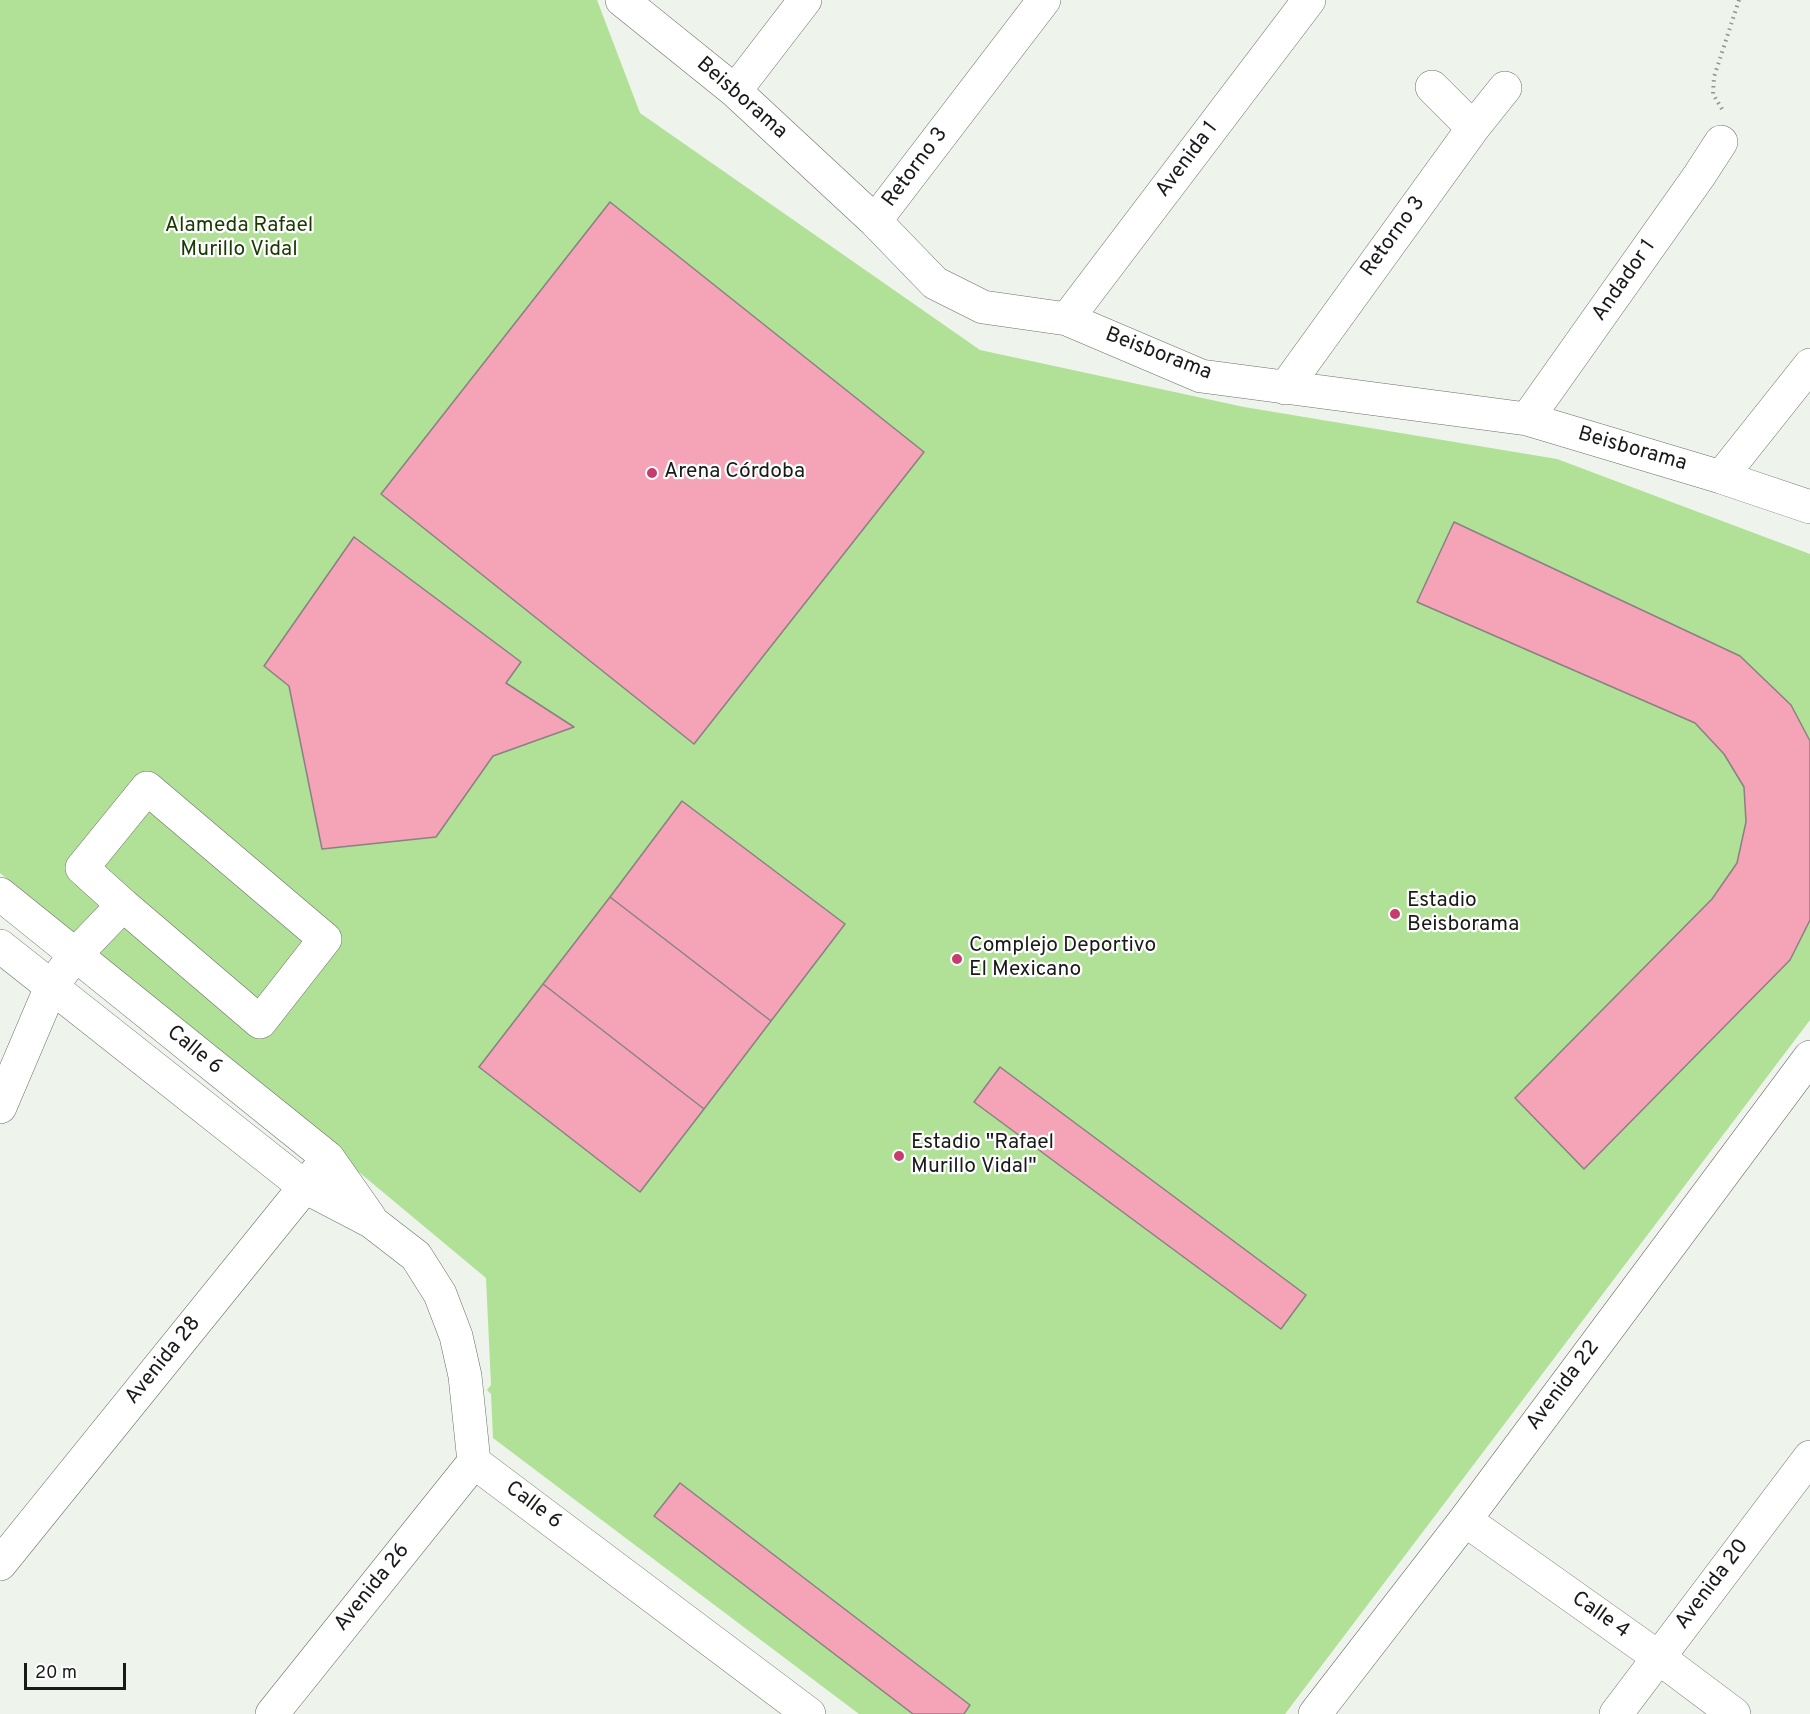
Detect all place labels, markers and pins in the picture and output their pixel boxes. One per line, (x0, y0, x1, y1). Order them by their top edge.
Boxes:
place label: Arena Córdoba (664, 460, 805, 486)
marker: Arena Córdoba (645, 466, 659, 480)
place label: Estadio Beisborama (1407, 889, 1519, 939)
marker: Estadio Beisborama (1388, 907, 1402, 921)
place label: Complejo Deportivo El Mexicano (969, 934, 1156, 984)
marker: Complejo Deportivo El Mexicano (950, 952, 964, 966)
place label: Estadio "Rafael Murillo Vidal" (911, 1131, 1054, 1181)
marker: Estadio "Rafael Murillo Vidal" (892, 1149, 906, 1163)

